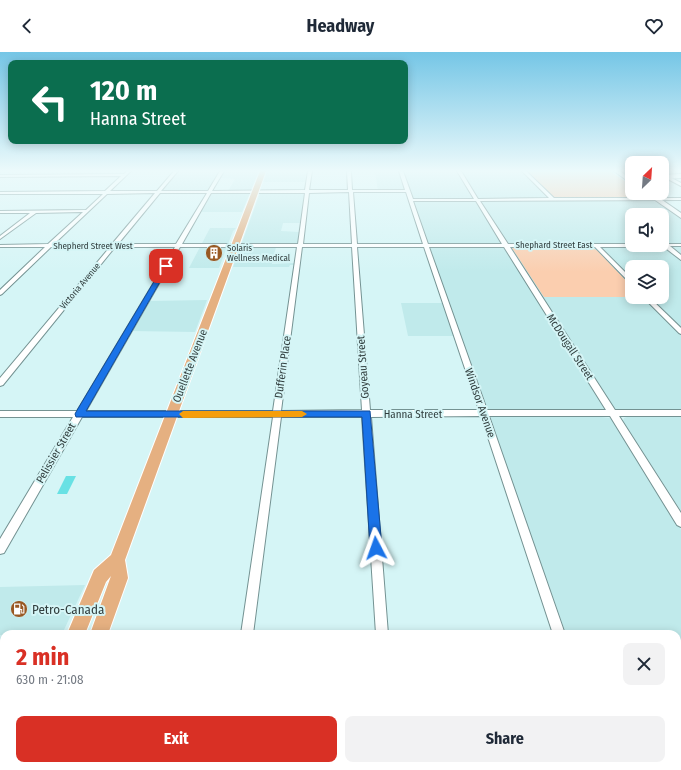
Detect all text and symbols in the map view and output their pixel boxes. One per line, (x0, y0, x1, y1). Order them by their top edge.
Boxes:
icon: back (16, 15, 38, 37)
text: Headway (307, 15, 374, 37)
icon: heart (643, 15, 665, 37)
text: 120 m (90, 74, 157, 107)
icon: left (24, 76, 76, 128)
text: Hanna Street (90, 108, 186, 130)
north arrow (625, 156, 669, 200)
map controls (625, 156, 669, 304)
button: sound (625, 208, 669, 252)
street label: Shephard Street East (516, 240, 593, 250)
street label: Shepherd Street West (53, 241, 133, 251)
building icon: Solaris Wellness Medical (204, 243, 224, 263)
place label: Solaris Wellness Medical (227, 243, 291, 263)
pin (149, 249, 183, 283)
icon: arrive (155, 255, 177, 277)
street label: Victoria Avenue (58, 260, 103, 311)
button: layers (625, 260, 669, 304)
street label: McDougall Street (544, 312, 596, 383)
street label: Ouellette Avenue (170, 328, 210, 404)
street label: Dufferin Place (272, 335, 294, 399)
street label: Goyeau Street (354, 335, 372, 399)
street label: Windsor Avenue (462, 367, 498, 439)
street label: Hanna Street (384, 408, 443, 421)
street label: Pelissier Street (33, 420, 79, 485)
position arrow (355, 527, 397, 569)
fuel station icon: Petro-Canada (9, 599, 29, 619)
place label: Petro-Canada (32, 602, 104, 617)
text: 2 min (16, 643, 69, 671)
button: close (623, 643, 665, 685)
text: 630 m · 21:08 (16, 672, 83, 687)
button: Exit (16, 716, 337, 762)
button: Share (345, 716, 665, 762)

